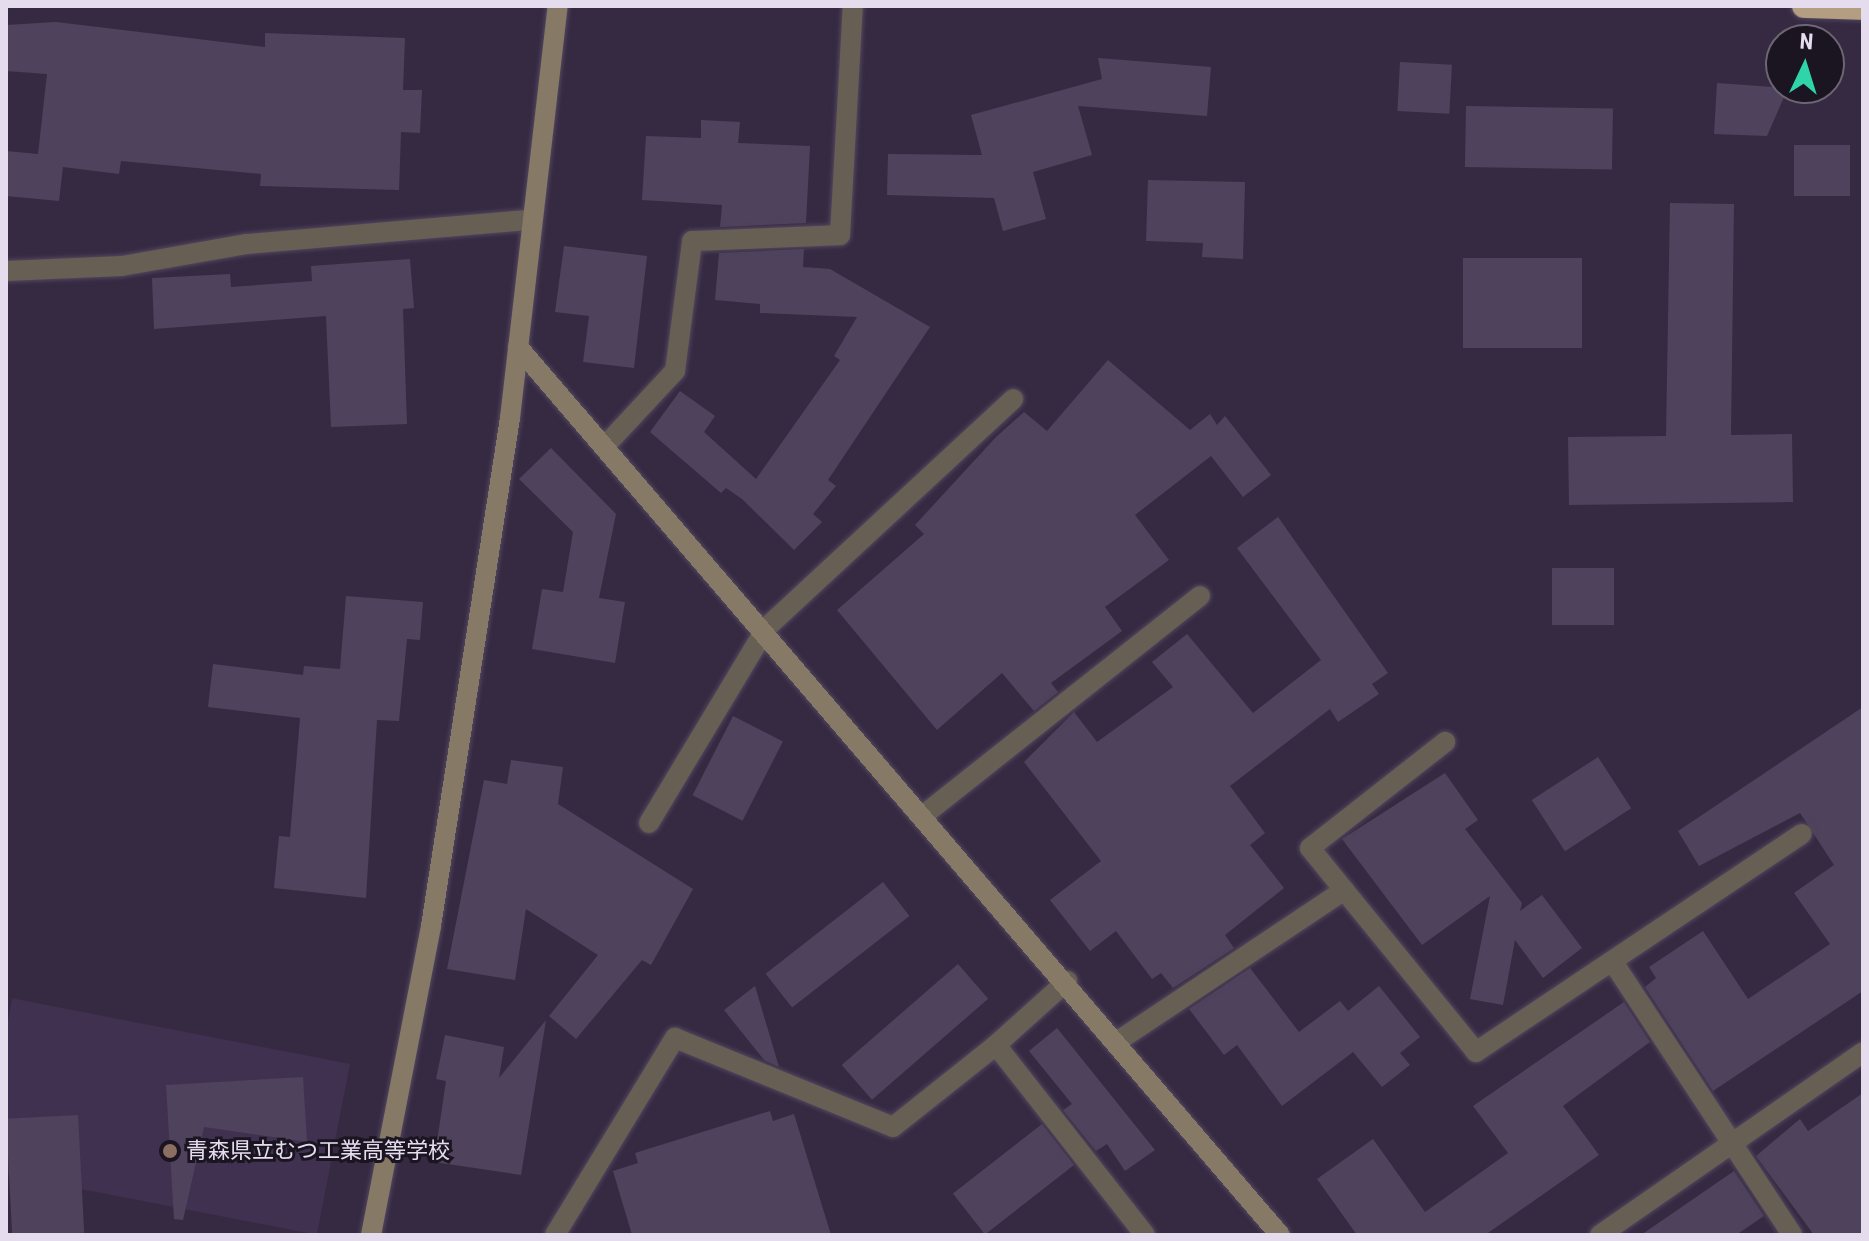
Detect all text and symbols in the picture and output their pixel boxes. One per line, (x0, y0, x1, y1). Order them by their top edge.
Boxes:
north arrow (1765, 24, 1845, 104)
text: N (1799, 29, 1814, 54)
place label: 青森県立むつ工業高等学校 (186, 1138, 450, 1164)
marker: 青森県立むつ工業高等学校 (161, 1142, 179, 1160)

